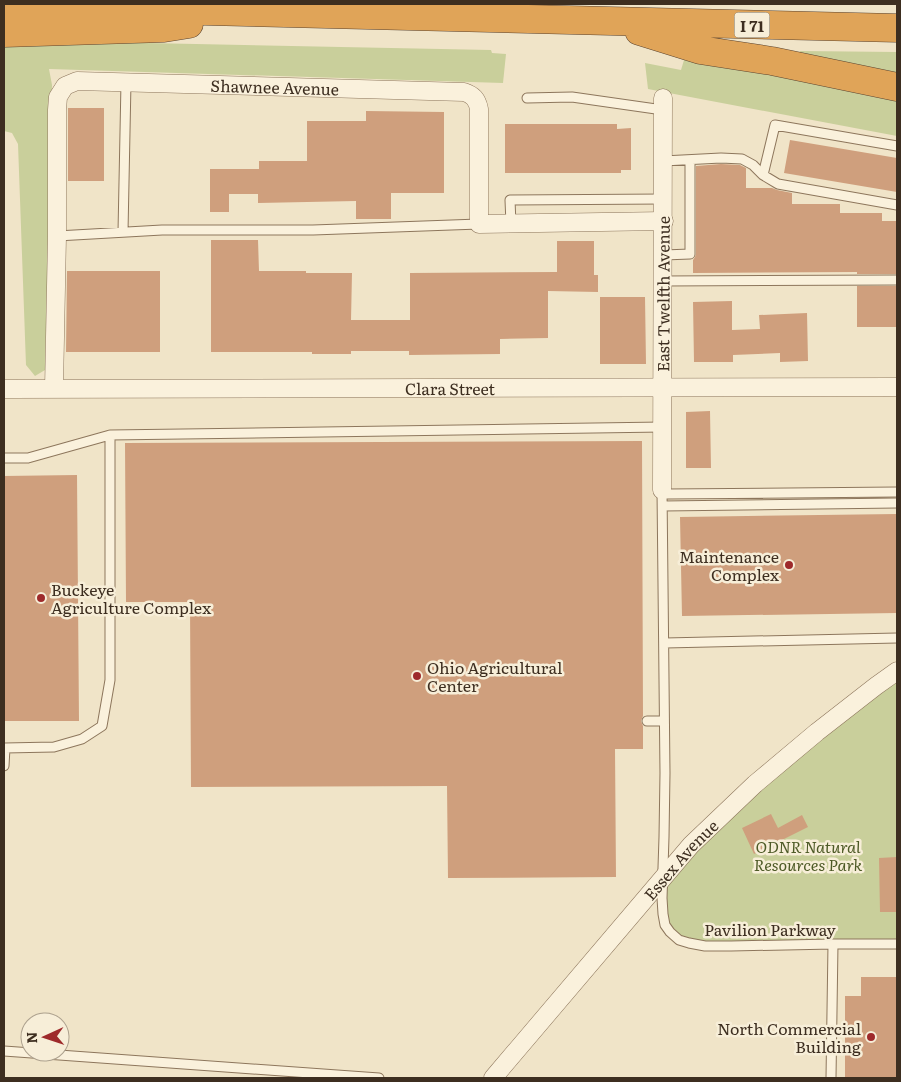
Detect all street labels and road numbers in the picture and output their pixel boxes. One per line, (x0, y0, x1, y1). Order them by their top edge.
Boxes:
road number: I 71 (734, 12, 770, 38)
street label: Shawnee Avenue (210, 73, 339, 100)
street label: East Twelfth Avenue (650, 216, 675, 372)
street label: Clara Street (405, 376, 496, 400)
street label: Essex Avenue (637, 814, 723, 905)
street label: Pavilion Parkway (704, 917, 837, 941)

